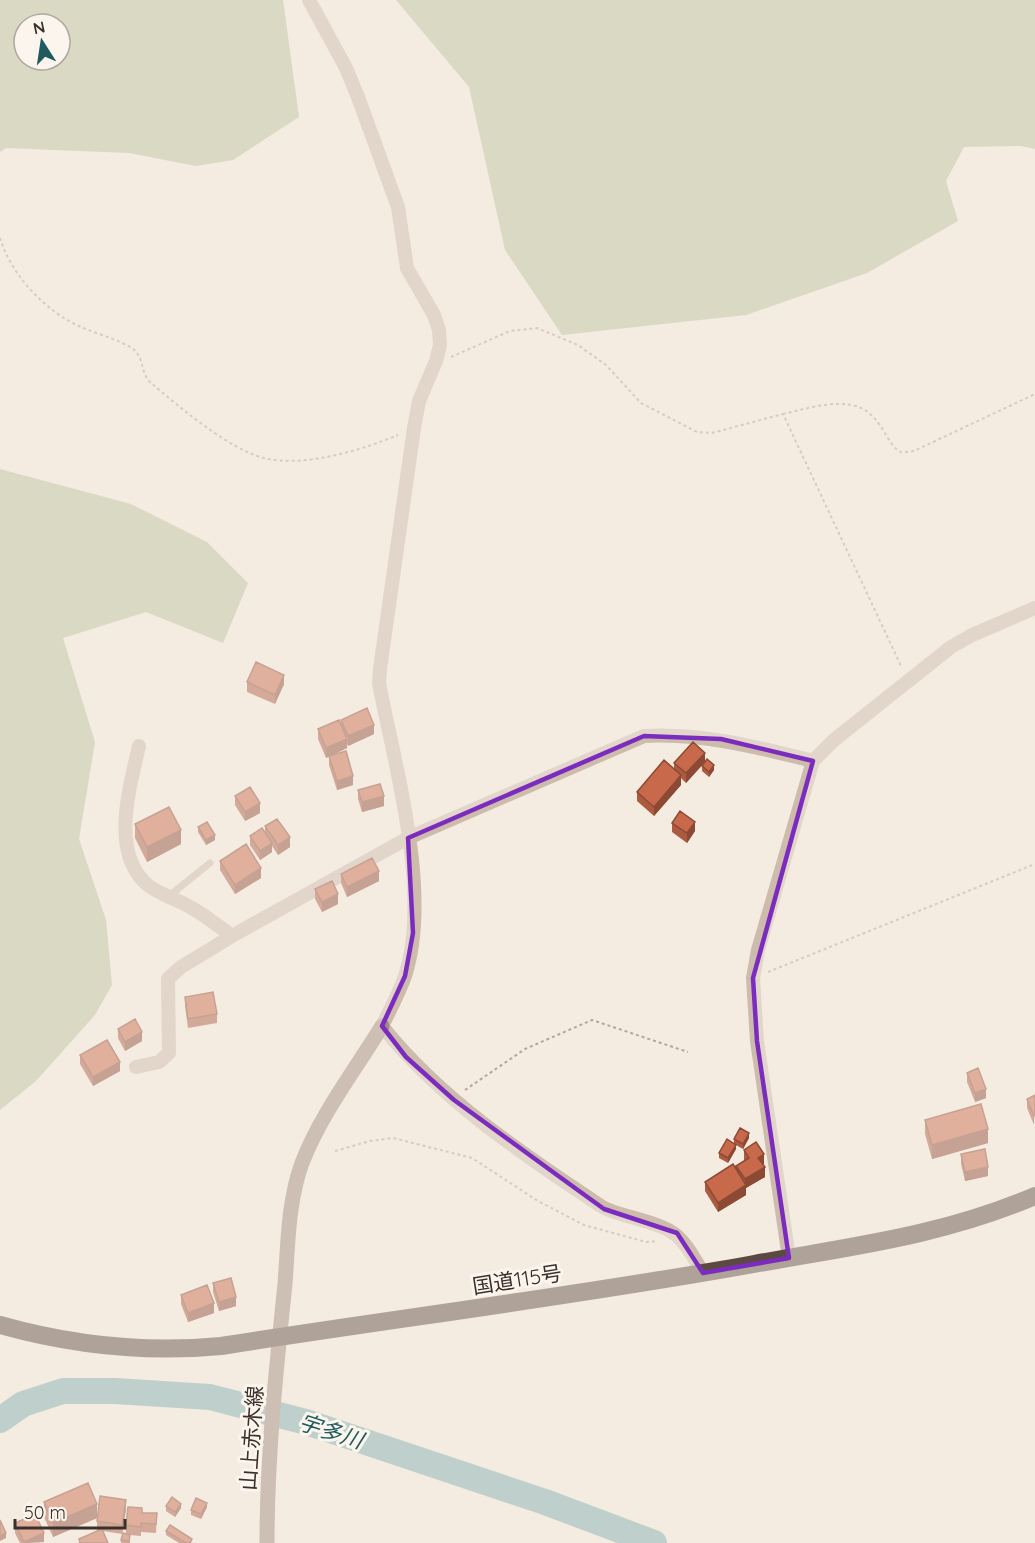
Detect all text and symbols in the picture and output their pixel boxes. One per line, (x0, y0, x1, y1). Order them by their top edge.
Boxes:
north arrow (12, 12, 72, 72)
text: N (31, 16, 47, 38)
street label: 国道115号 (471, 1259, 563, 1299)
street label: 山上赤木線 (234, 1385, 268, 1491)
water label: 宇多川 (295, 1407, 369, 1455)
scale bar (15, 1492, 124, 1530)
text: 50 m (24, 1501, 66, 1524)

